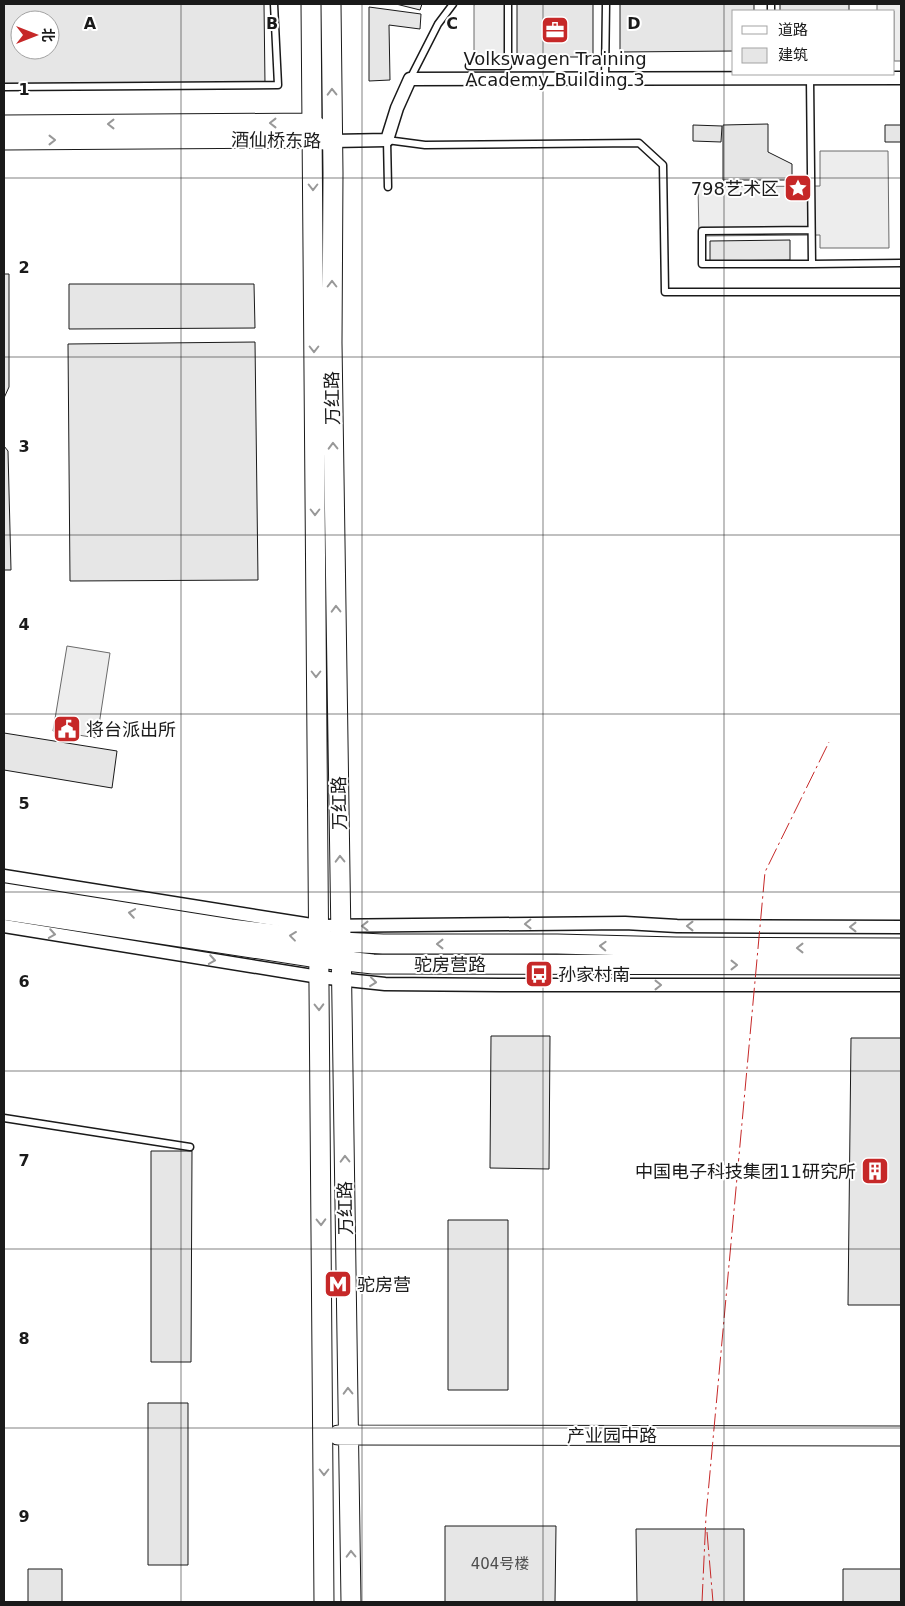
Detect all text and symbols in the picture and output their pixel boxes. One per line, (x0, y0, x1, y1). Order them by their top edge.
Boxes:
north arrow (10, 10, 60, 60)
legend (732, 10, 895, 75)
text: A (84, 14, 97, 33)
text: B (266, 14, 278, 33)
text: C (446, 14, 458, 33)
text: D (627, 14, 641, 33)
office icon: Volkswagen Training Academy Building 3 (540, 15, 570, 45)
text: 道路 (778, 21, 808, 39)
text: 北 (40, 28, 56, 42)
text: 建筑 (778, 46, 808, 64)
place label: Volkswagen Training Academy Building 3 (463, 48, 647, 90)
text: 1 (18, 80, 30, 99)
one-way arrow (327, 88, 337, 96)
one-way arrow (269, 118, 277, 128)
one-way arrow (107, 119, 114, 129)
street label: 酒仙桥东路 (231, 129, 321, 151)
one-way arrow (49, 135, 57, 145)
place icon: 798艺术区 (783, 173, 813, 203)
place label: 798艺术区 (691, 178, 779, 199)
one-way arrow (308, 184, 318, 191)
text: 2 (18, 258, 30, 277)
one-way arrow (327, 279, 337, 287)
one-way arrow (309, 346, 319, 354)
street label: 万红路 (321, 371, 343, 425)
text: 3 (18, 437, 30, 456)
one-way arrow (328, 442, 338, 450)
one-way arrow (310, 508, 320, 516)
one-way arrow (331, 604, 341, 612)
text: 4 (18, 615, 30, 634)
one-way arrow (311, 671, 321, 679)
public building icon: 将台派出所 (52, 714, 82, 744)
place label: 将台派出所 (86, 719, 176, 740)
street label: 万红路 (328, 776, 350, 830)
text: 5 (18, 794, 30, 813)
one-way arrow (335, 854, 345, 862)
one-way arrow (128, 909, 136, 919)
one-way arrow (523, 919, 531, 929)
one-way arrow (361, 921, 368, 931)
one-way arrow (686, 921, 694, 931)
one-way arrow (848, 922, 856, 932)
one-way arrow (48, 928, 56, 938)
one-way arrow (288, 931, 296, 942)
one-way arrow (436, 939, 444, 949)
one-way arrow (598, 940, 606, 951)
one-way arrow (796, 943, 804, 953)
one-way arrow (208, 954, 217, 964)
street label: 驼房营路 (414, 954, 486, 975)
bus stop icon: 孙家村南 (524, 959, 554, 989)
one-way arrow (731, 960, 739, 970)
place label: 孙家村南 (558, 964, 630, 985)
text: 6 (18, 972, 30, 991)
one-way arrow (369, 977, 377, 988)
one-way arrow (654, 980, 662, 990)
one-way arrow (314, 1004, 324, 1011)
text: 7 (18, 1151, 30, 1170)
one-way arrow (339, 1154, 350, 1162)
building icon: 中国电子科技集团11研究所 (860, 1156, 890, 1186)
place label: 中国电子科技集团11研究所 (635, 1161, 856, 1182)
street label: 万红路 (334, 1181, 356, 1235)
one-way arrow (316, 1218, 326, 1226)
metro station icon: 驼房营 (323, 1269, 353, 1299)
place label: 驼房营 (357, 1274, 411, 1295)
text: 8 (18, 1329, 30, 1348)
one-way arrow (343, 1387, 353, 1394)
street label: 产业园中路 (567, 1425, 657, 1446)
one-way arrow (319, 1468, 329, 1476)
text: 9 (18, 1507, 30, 1526)
one-way arrow (346, 1549, 356, 1557)
house number: 404号楼 (471, 1555, 529, 1573)

